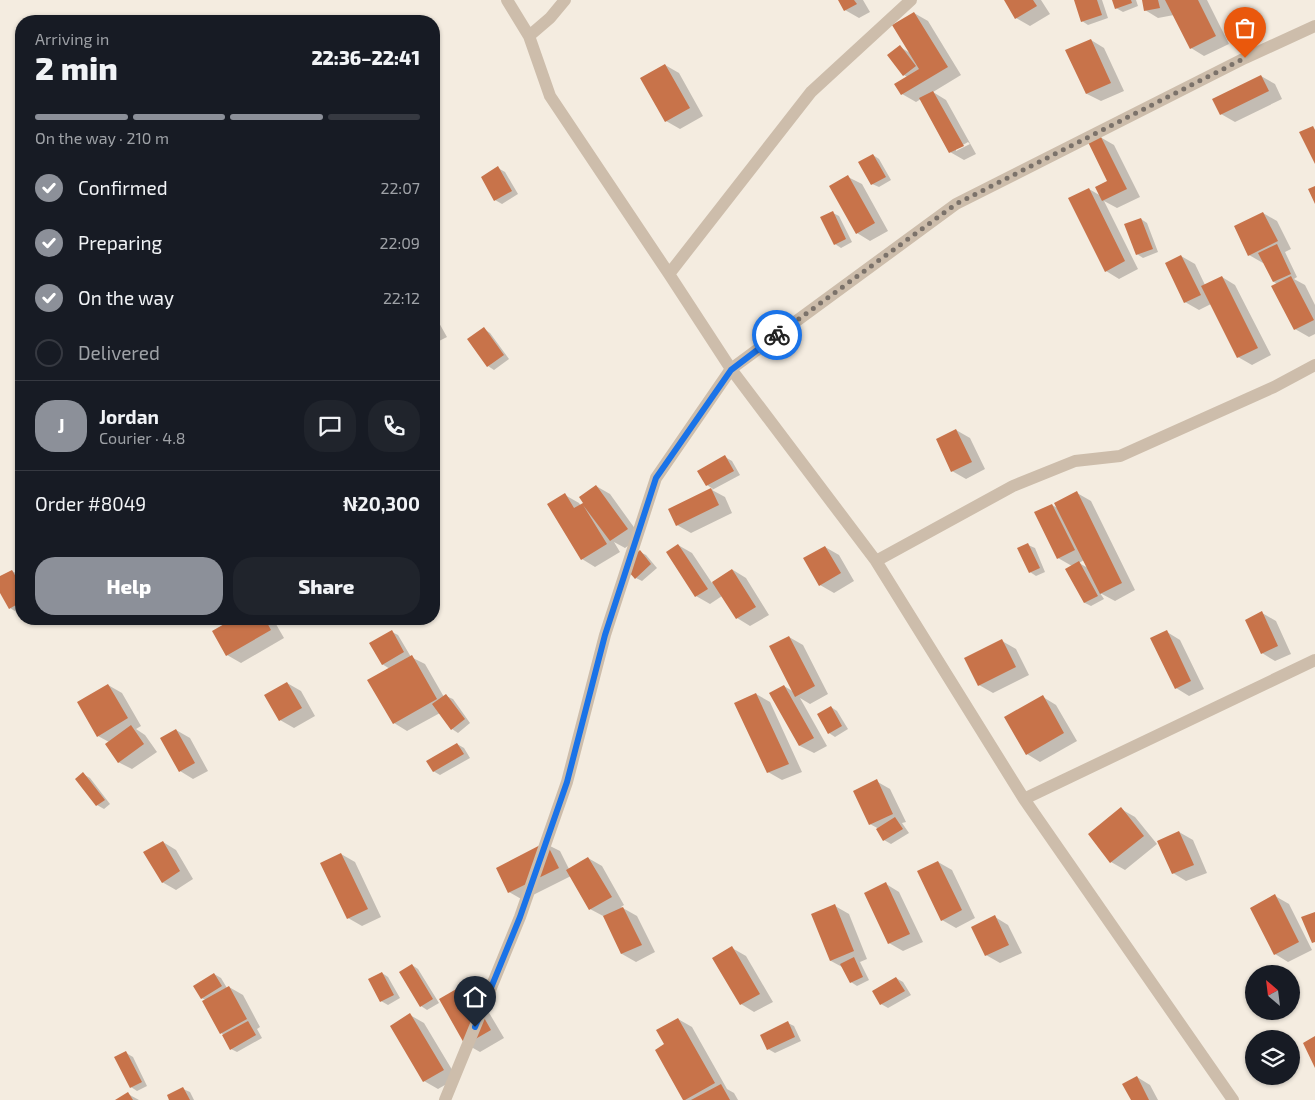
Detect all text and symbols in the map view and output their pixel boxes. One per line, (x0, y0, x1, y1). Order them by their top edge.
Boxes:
pin (1224, 7, 1266, 58)
icon: bag (1231, 14, 1259, 42)
text: Arriving in (35, 29, 109, 48)
text: 22:36–22:41 (311, 46, 420, 69)
text: 2 min (35, 48, 118, 86)
text: On the way · 210 m (35, 128, 169, 147)
icon: check (35, 174, 63, 202)
text: Confirmed (78, 176, 168, 199)
text: 22:07 (380, 178, 420, 197)
icon: check (35, 229, 63, 257)
text: Preparing (78, 231, 162, 254)
text: 22:09 (379, 233, 420, 252)
icon: check (35, 284, 63, 312)
text: On the way (78, 286, 174, 309)
text: 22:12 (383, 288, 420, 307)
courier (752, 310, 802, 360)
icon: bike (763, 321, 791, 349)
text: Delivered (78, 341, 160, 364)
button: chat (304, 400, 356, 452)
button: phone (368, 400, 420, 452)
text: Jordan (99, 405, 159, 428)
text: J (57, 414, 65, 437)
text: Courier · 4.8 (99, 428, 186, 447)
text: Order #8049 (35, 492, 146, 515)
text: ₦20,300 (343, 492, 420, 515)
button: Help (35, 557, 223, 615)
button: Share (233, 557, 420, 615)
north arrow (1245, 965, 1300, 1020)
map controls (1245, 965, 1300, 1085)
pin (454, 976, 496, 1027)
icon: home (461, 983, 489, 1011)
button: layers (1245, 1030, 1300, 1085)

